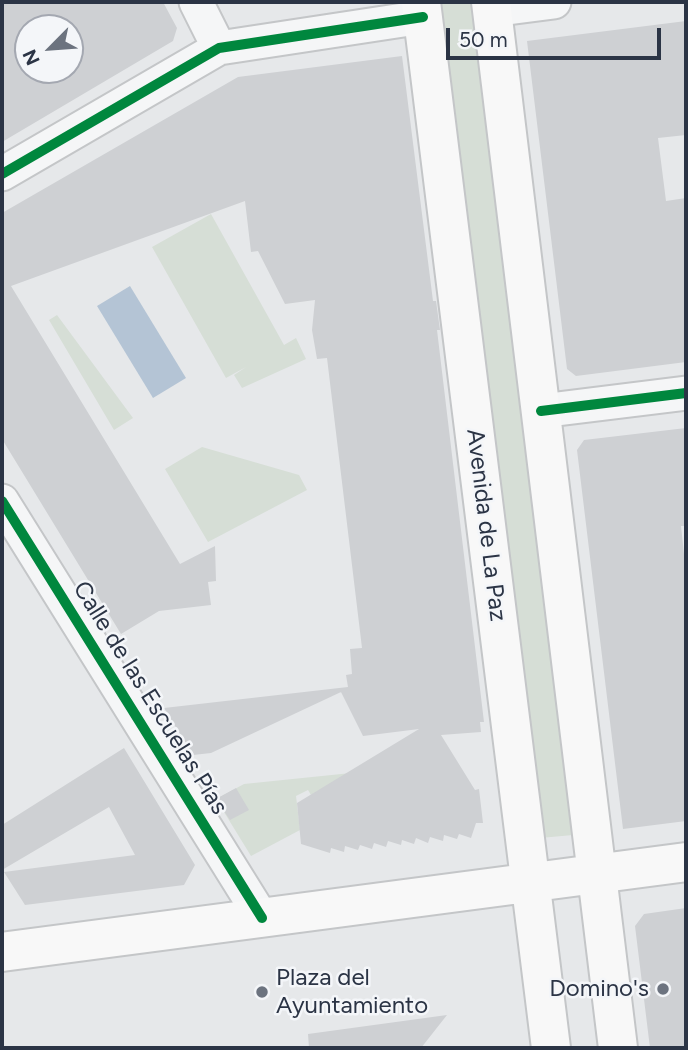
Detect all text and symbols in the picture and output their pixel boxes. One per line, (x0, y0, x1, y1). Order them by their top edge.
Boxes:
north arrow (14, 14, 84, 84)
scale bar (450, 14, 665, 58)
text: 50 m (459, 27, 508, 52)
text: N (18, 46, 45, 69)
street label: Avenida de La Paz (460, 427, 512, 623)
street label: Calle de las Escuelas Pías (66, 576, 234, 820)
place label: Plaza del Ayuntamiento (276, 964, 428, 1020)
place label: Domino's (549, 975, 649, 1003)
marker: Domino's (655, 981, 671, 997)
marker: Plaza del Ayuntamiento (254, 984, 270, 1000)

